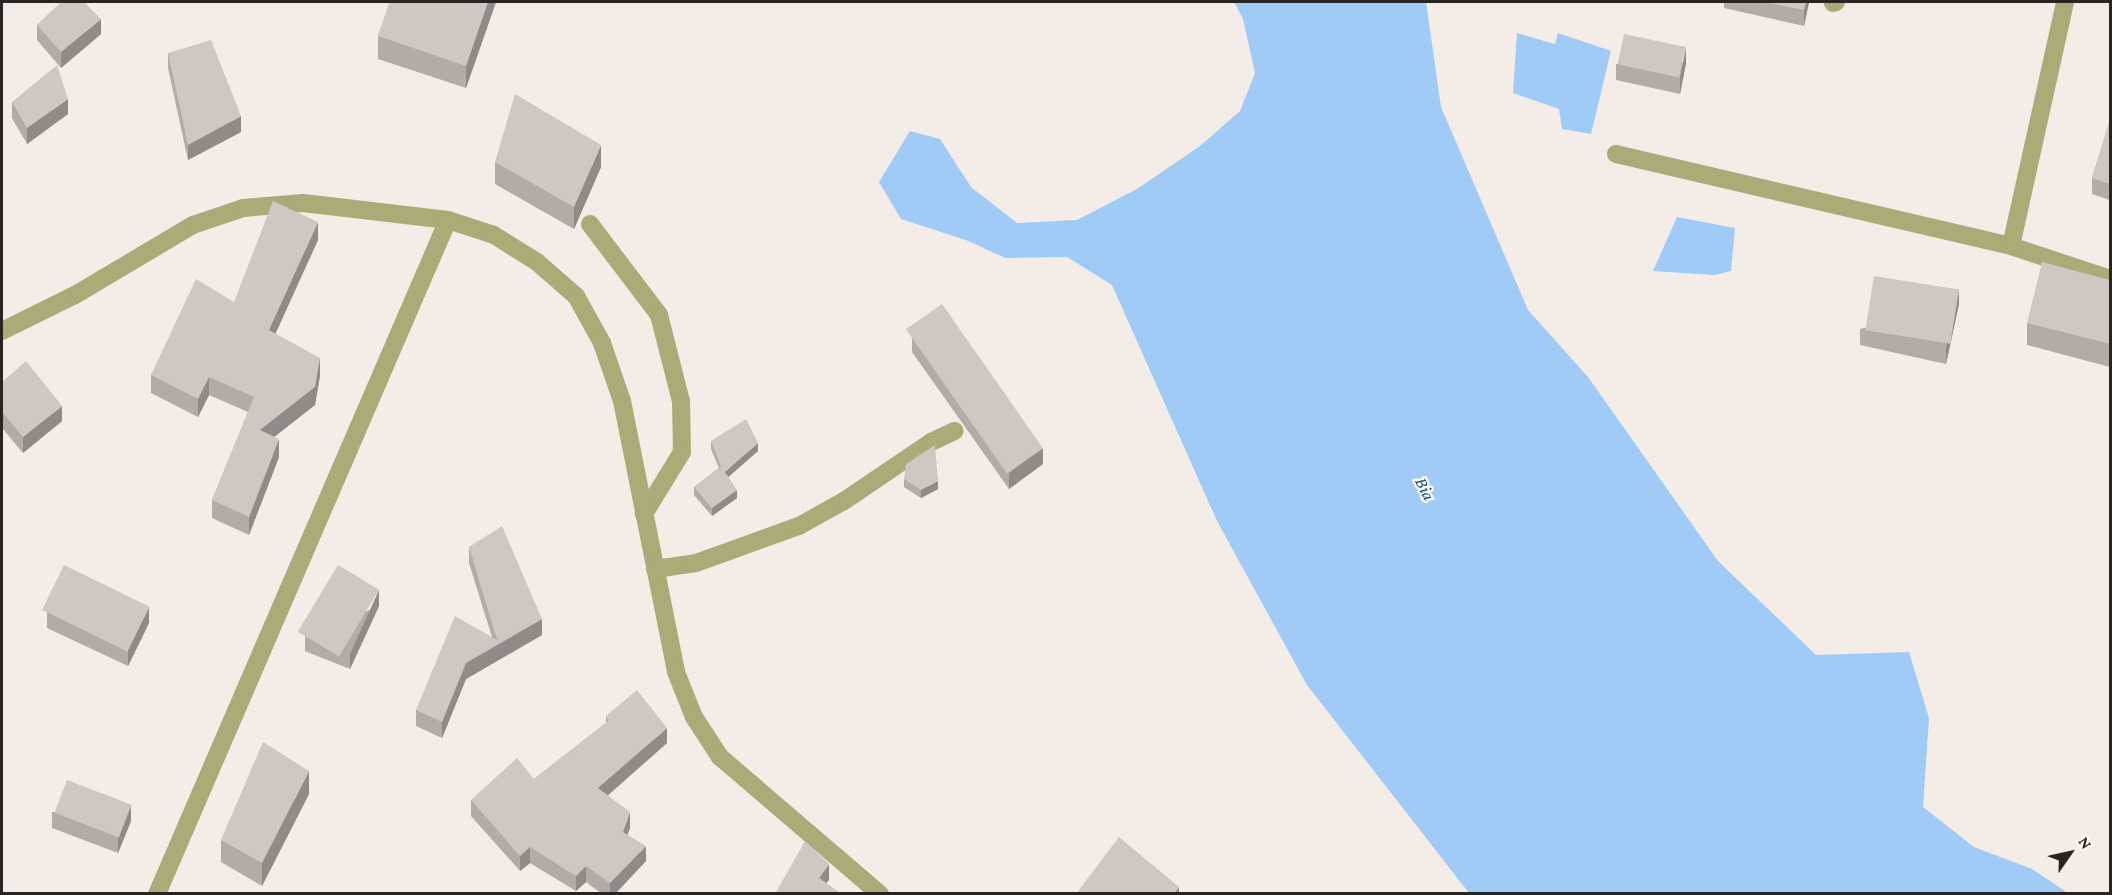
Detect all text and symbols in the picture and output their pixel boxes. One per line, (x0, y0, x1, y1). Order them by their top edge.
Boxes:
water label: Bia (1410, 474, 1440, 504)
north arrow (2040, 823, 2100, 883)
text: N (2075, 833, 2095, 852)

